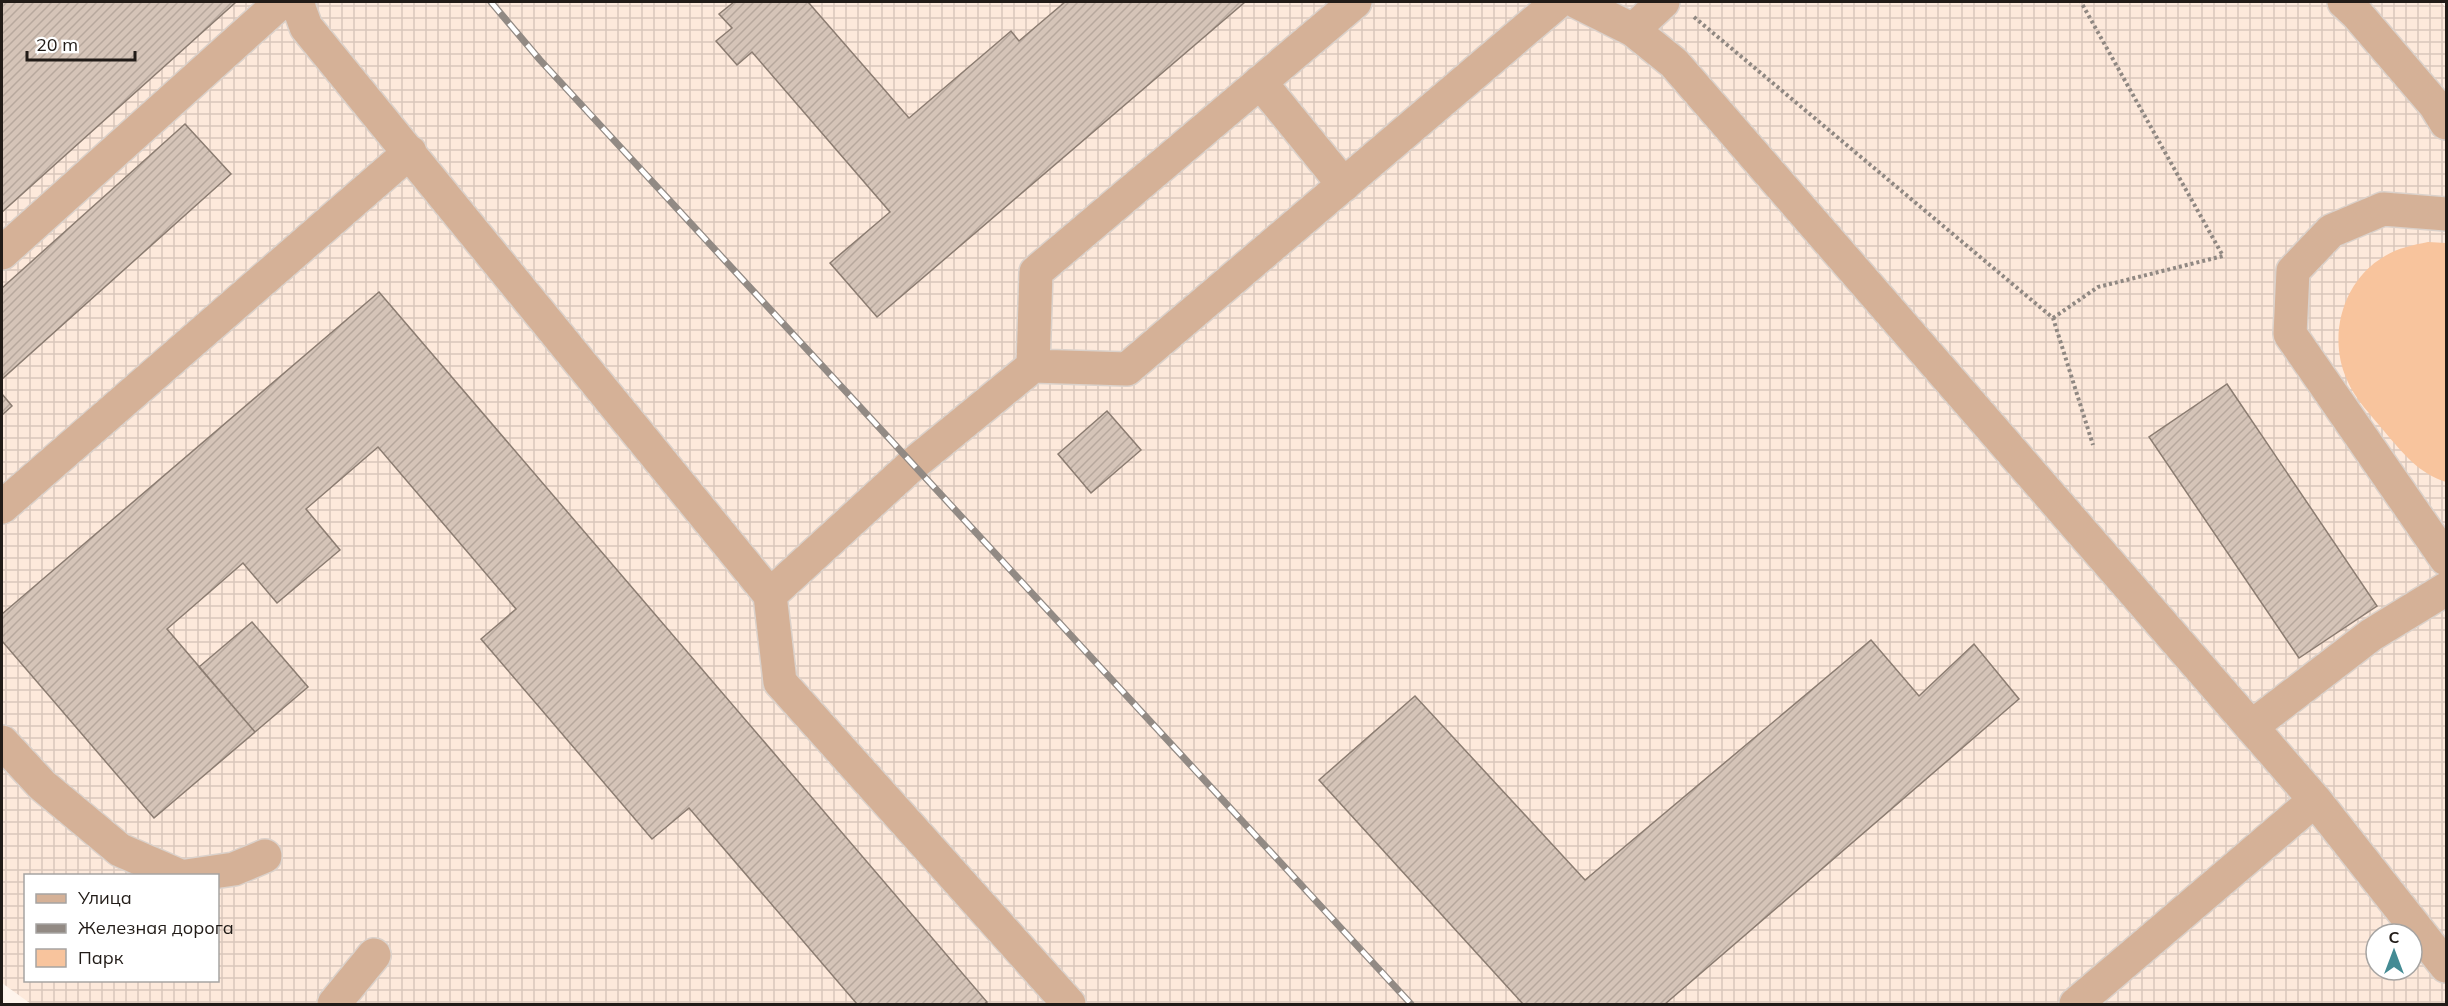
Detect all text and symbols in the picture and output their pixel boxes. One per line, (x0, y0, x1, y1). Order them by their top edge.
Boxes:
scale bar (27, 24, 135, 62)
text: 20 m (36, 33, 78, 56)
legend (24, 874, 219, 982)
text: Улица (77, 886, 132, 909)
text: Железная дорога (78, 916, 234, 939)
north arrow (2364, 922, 2424, 982)
text: С (2389, 927, 2400, 947)
text: Парк (78, 946, 124, 969)

